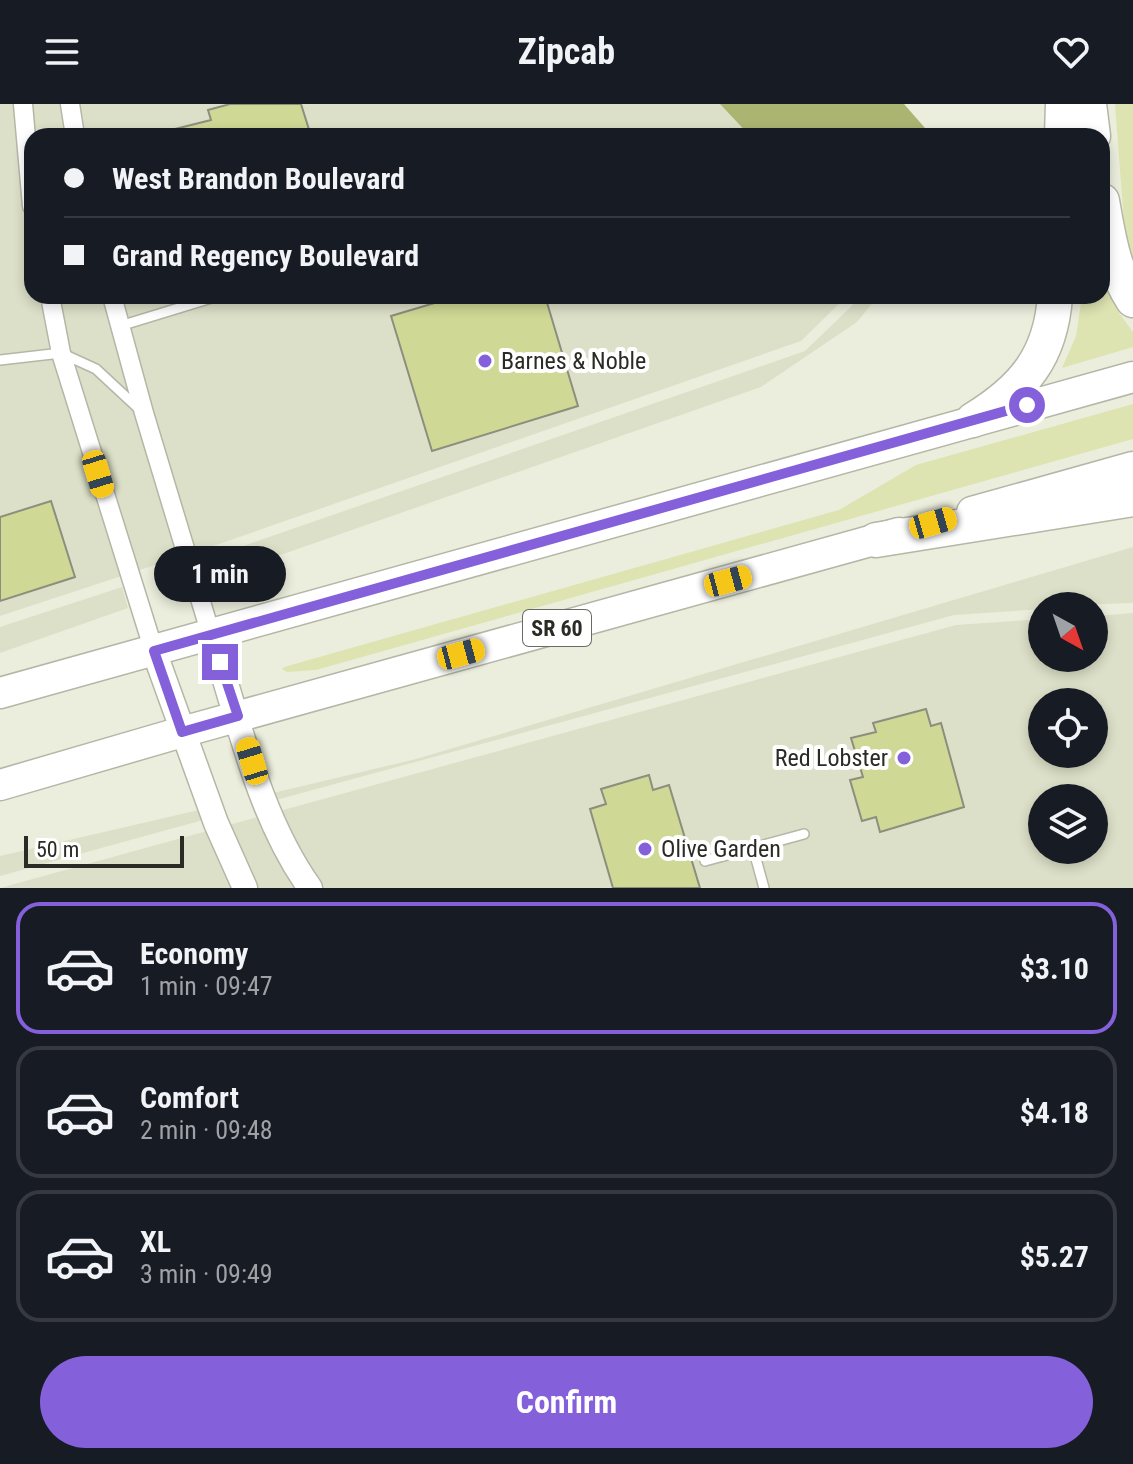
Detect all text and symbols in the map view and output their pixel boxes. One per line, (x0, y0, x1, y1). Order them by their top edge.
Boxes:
icon: menu (40, 30, 84, 74)
icon: heart (1049, 30, 1093, 74)
text: Zipcab (518, 31, 615, 73)
text: West Brandon Boulevard (112, 161, 405, 196)
text: Grand Regency Boulevard (112, 238, 419, 273)
place label: Barnes & Noble (501, 347, 646, 375)
marker: Barnes & Noble (476, 352, 494, 370)
route start (1009, 387, 1045, 423)
car (80, 448, 116, 500)
car (907, 505, 959, 541)
callout: 1 min (154, 546, 286, 602)
text: 1 min (191, 559, 249, 589)
car (702, 563, 754, 599)
north arrow (1028, 592, 1108, 672)
map controls (1028, 592, 1108, 864)
road number: SR 60 (523, 610, 591, 646)
car (435, 636, 487, 672)
route end (202, 644, 238, 680)
button: locate (1028, 688, 1108, 768)
car (234, 735, 270, 787)
place label: Red Lobster (775, 744, 888, 772)
marker: Red Lobster (895, 749, 913, 767)
button: layers (1028, 784, 1108, 864)
scale bar (24, 832, 184, 868)
place label: Olive Garden (661, 835, 781, 863)
text: 50 m (36, 837, 79, 862)
marker: Olive Garden (636, 840, 654, 858)
icon: car (44, 932, 116, 1004)
text: Economy (140, 936, 248, 971)
text: $3.10 (1020, 951, 1089, 986)
text: 1 min · 09:47 (140, 971, 273, 1001)
icon: car (44, 1076, 116, 1148)
text: Comfort (140, 1080, 239, 1115)
text: $4.18 (1020, 1095, 1089, 1130)
text: 2 min · 09:48 (140, 1115, 273, 1145)
icon: car (44, 1220, 116, 1292)
text: XL (140, 1224, 171, 1259)
text: $5.27 (1020, 1239, 1089, 1274)
text: 3 min · 09:49 (140, 1259, 273, 1289)
button: Confirm (40, 1356, 1093, 1448)

